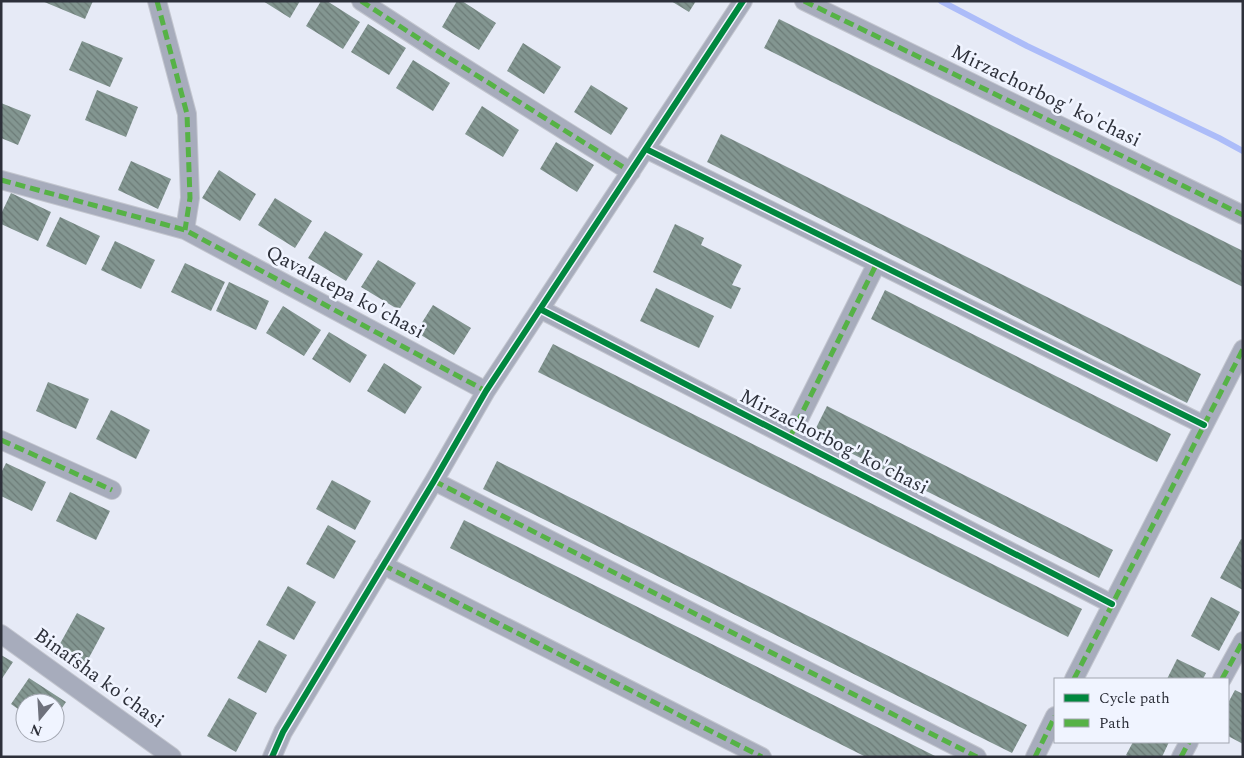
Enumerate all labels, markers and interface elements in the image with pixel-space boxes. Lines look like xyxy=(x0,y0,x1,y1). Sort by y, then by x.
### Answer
street label: Mirzachorbog' ko'chasi xyxy=(946,37,1146,155)
street label: Qavalatepa ko'chasi xyxy=(260,237,430,347)
street label: Mirzachorbog' ko'chasi xyxy=(734,381,934,503)
street label: Binafsha ko'chasi xyxy=(28,620,170,736)
legend xyxy=(1054,678,1229,743)
text: Cycle path xyxy=(1099,687,1170,710)
north arrow xyxy=(15,693,65,743)
text: Path xyxy=(1099,712,1130,735)
text: N xyxy=(27,718,45,742)

